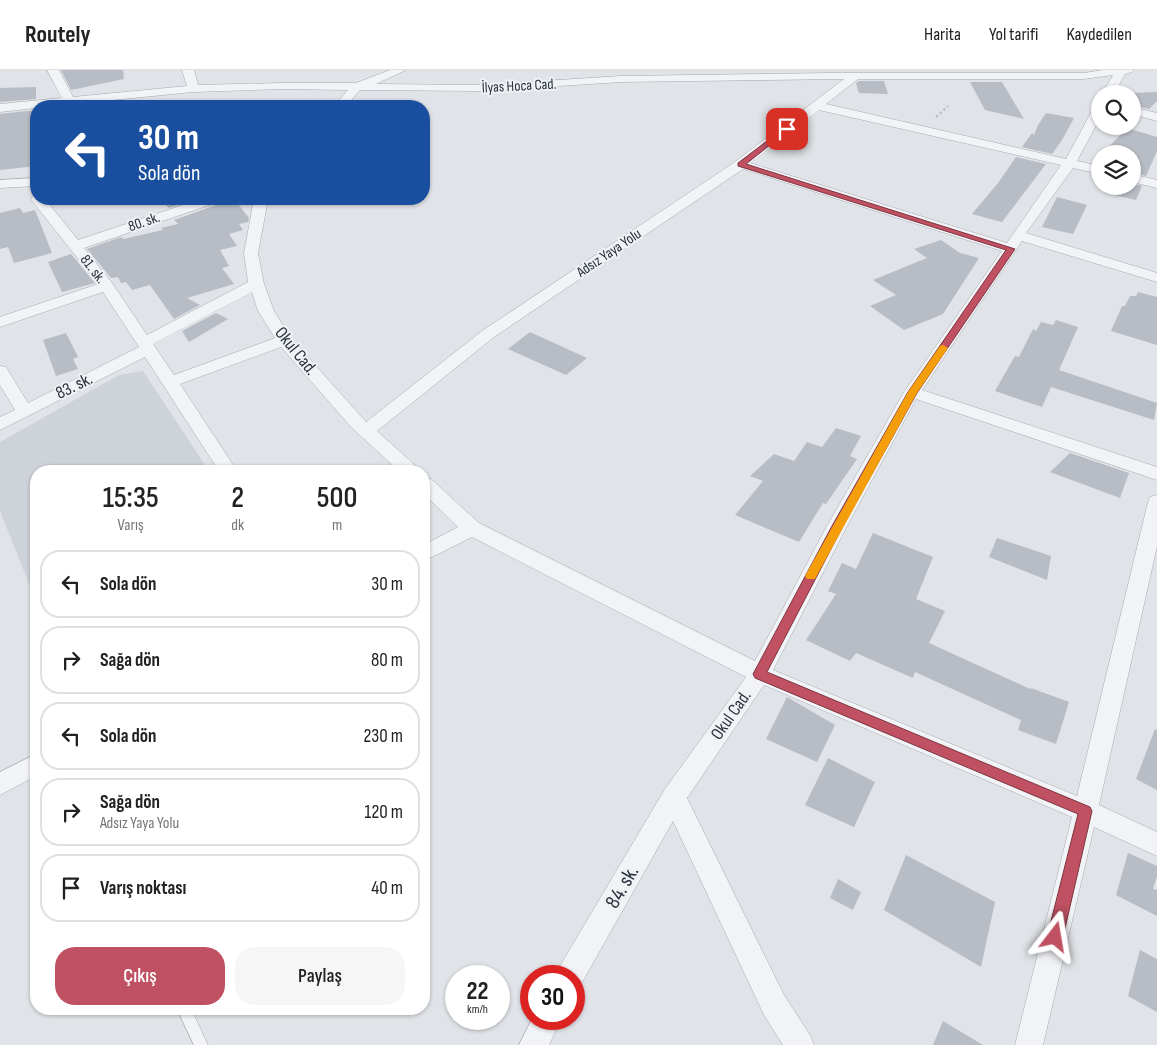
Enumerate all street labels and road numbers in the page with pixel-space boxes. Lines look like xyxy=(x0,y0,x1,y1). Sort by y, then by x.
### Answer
street label: İlyas Hoca Cad. xyxy=(481,75,557,97)
street label: 80. sk. xyxy=(126,208,162,236)
street label: Adsız Yaya Yolu xyxy=(572,224,645,282)
street label: 81. sk. xyxy=(76,251,110,287)
street label: Okul Cad. xyxy=(270,323,322,379)
street label: 83. sk. xyxy=(52,368,96,404)
street label: Okul Cad. xyxy=(706,686,756,744)
street label: 84. sk. xyxy=(600,861,644,913)

